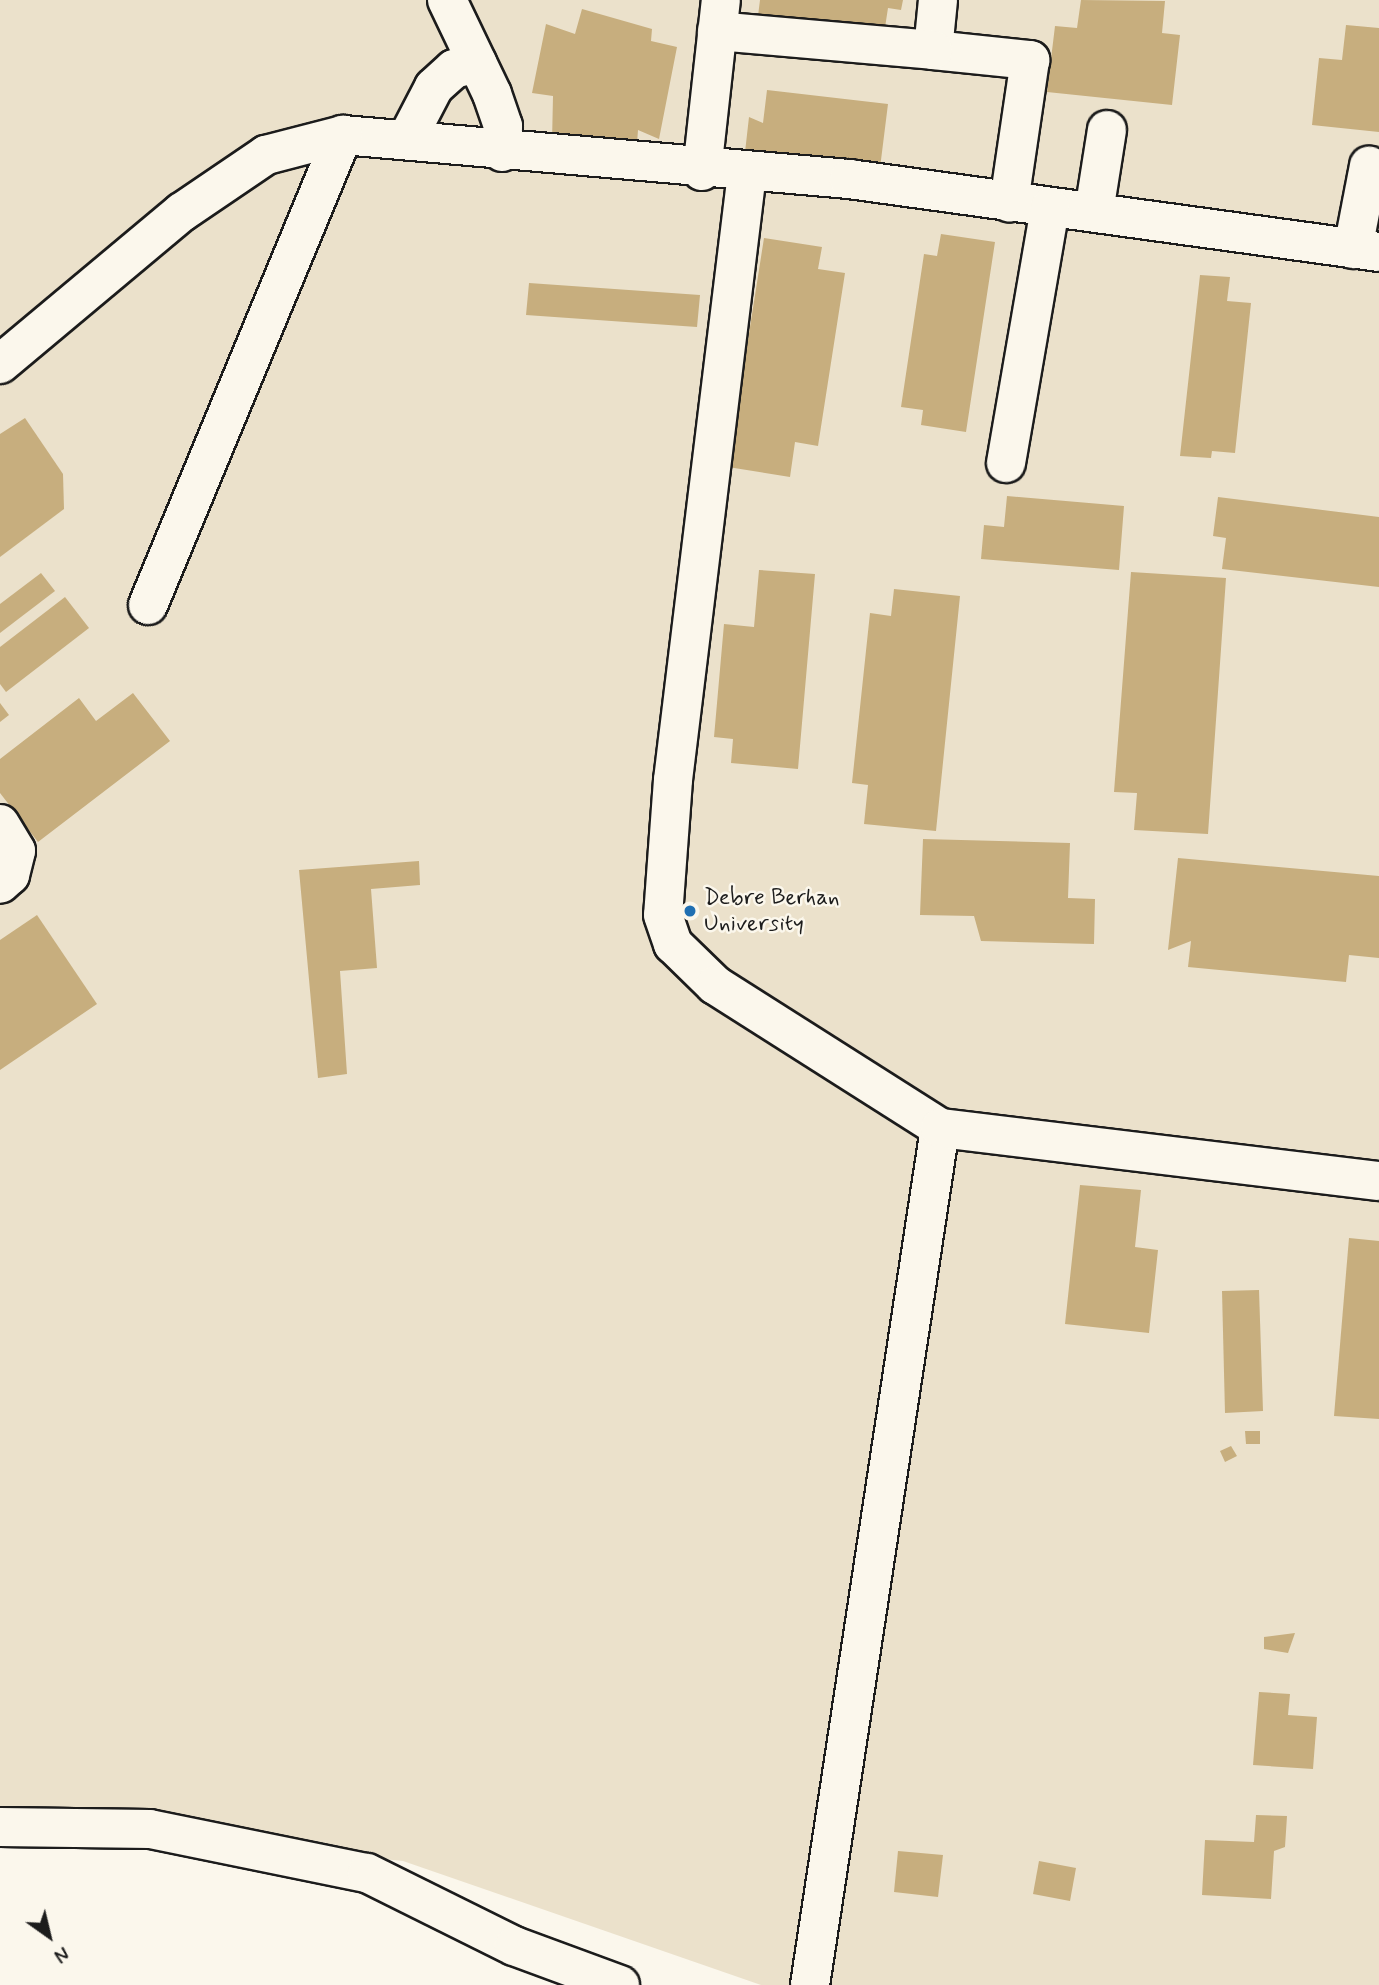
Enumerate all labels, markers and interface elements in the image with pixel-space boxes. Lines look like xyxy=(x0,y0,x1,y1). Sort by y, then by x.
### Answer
place label: Debre Berhan University xyxy=(704,884,839,938)
marker: Debre Berhan University xyxy=(682,903,698,919)
north arrow xyxy=(14,1901,84,1971)
text: N xyxy=(49,1940,73,1968)

